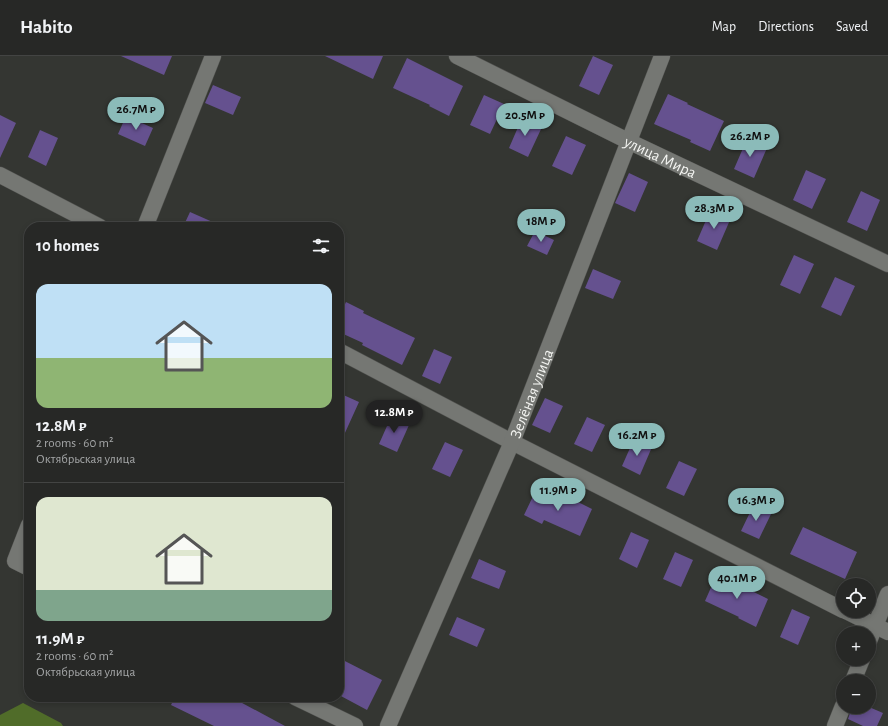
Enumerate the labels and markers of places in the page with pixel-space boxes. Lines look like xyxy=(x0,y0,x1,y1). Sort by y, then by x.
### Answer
pin: 26.7M ₽ xyxy=(99,97,173,131)
pin: 20.5M ₽ xyxy=(488,103,562,137)
pin: 26.2M ₽ xyxy=(713,124,787,158)
pin: 28.3M ₽ xyxy=(677,196,751,230)
pin: 18M ₽ xyxy=(513,209,569,243)
pin: 12.8M ₽ xyxy=(357,400,431,434)
pin: 16.2M ₽ xyxy=(600,423,674,457)
pin: 11.9M ₽ xyxy=(521,478,595,512)
pin: 16.3M ₽ xyxy=(719,488,793,522)
pin: 40.1M ₽ xyxy=(700,566,774,600)

